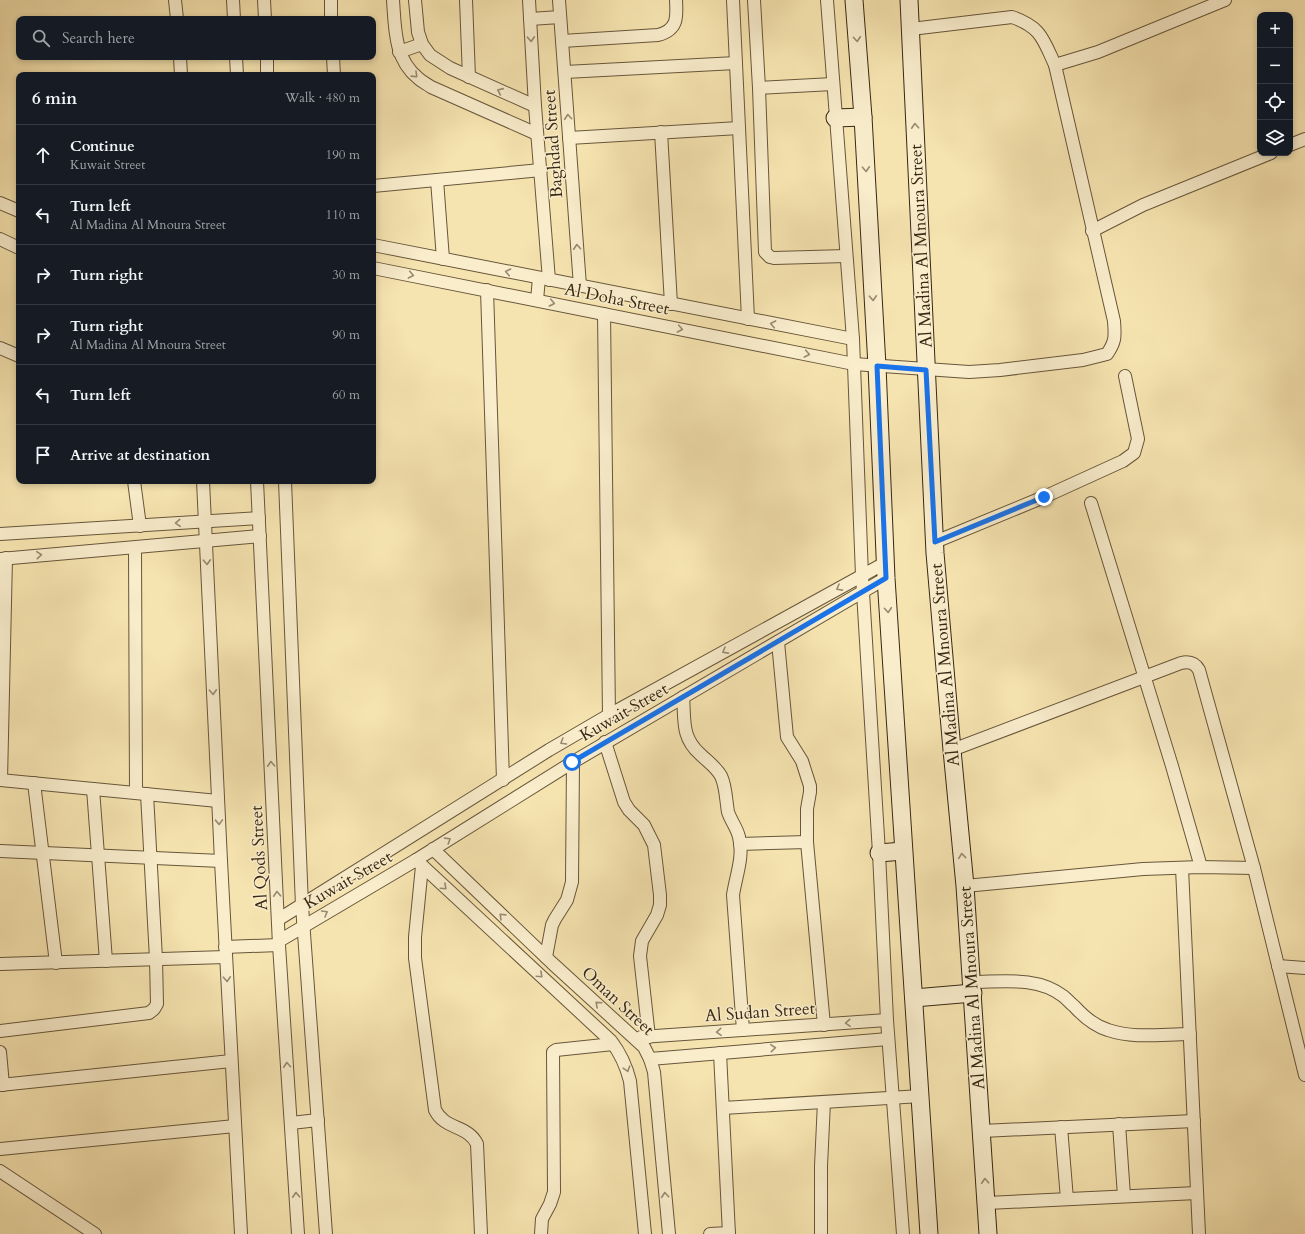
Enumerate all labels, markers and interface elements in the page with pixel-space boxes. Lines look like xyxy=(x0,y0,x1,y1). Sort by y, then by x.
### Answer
map controls xyxy=(1257,12,1293,156)
button: + xyxy=(1257,12,1293,48)
search box xyxy=(16,16,376,60)
icon: search xyxy=(30,27,52,49)
text: Search here xyxy=(62,28,135,48)
one-way arrow xyxy=(527,36,536,42)
one-way arrow xyxy=(853,36,862,42)
button: − xyxy=(1257,48,1293,84)
one-way arrow xyxy=(410,70,418,78)
button: locate xyxy=(1257,84,1293,120)
text: 6 min xyxy=(32,87,77,110)
one-way arrow xyxy=(496,87,503,95)
street label: Baghdad Street xyxy=(538,88,568,199)
text: Walk · 480 m xyxy=(285,89,360,107)
one-way arrow xyxy=(563,114,572,120)
button: layers xyxy=(1257,120,1293,156)
one-way arrow xyxy=(911,123,920,129)
text: Continue xyxy=(70,136,135,156)
street label: Al Madina Al Mnoura Street xyxy=(904,143,938,348)
icon: ahead xyxy=(32,144,54,166)
text: 190 m xyxy=(326,146,360,164)
text: Kuwait Street xyxy=(70,156,145,174)
one-way arrow xyxy=(862,166,870,172)
text: Turn left xyxy=(70,196,131,216)
icon: left xyxy=(32,204,54,226)
text: 110 m xyxy=(326,206,360,224)
text: Al Madina Al Mnoura Street xyxy=(70,216,226,234)
one-way arrow xyxy=(573,244,582,250)
icon: right xyxy=(32,264,54,286)
text: Turn right xyxy=(70,265,143,285)
text: 30 m xyxy=(332,266,360,284)
one-way arrow xyxy=(505,268,511,276)
one-way arrow xyxy=(408,271,414,279)
street label: Al Doha Street xyxy=(563,278,672,321)
one-way arrow xyxy=(869,295,877,301)
one-way arrow xyxy=(549,299,556,307)
text: Turn right xyxy=(70,316,143,336)
one-way arrow xyxy=(770,320,776,328)
icon: right xyxy=(32,324,54,346)
one-way arrow xyxy=(677,324,683,333)
text: 90 m xyxy=(332,326,360,344)
text: Al Madina Al Mnoura Street xyxy=(70,336,226,354)
one-way arrow xyxy=(804,350,811,358)
icon: left xyxy=(32,384,54,406)
text: Turn left xyxy=(70,385,131,405)
text: 60 m xyxy=(332,386,360,404)
icon: arrive xyxy=(32,444,54,466)
text: Arrive at destination xyxy=(70,445,210,465)
route end xyxy=(1035,488,1053,506)
one-way arrow xyxy=(175,519,181,528)
one-way arrow xyxy=(36,551,42,560)
one-way arrow xyxy=(203,559,212,565)
street label: Al Madina Al Mnoura Street xyxy=(925,562,965,768)
one-way arrow xyxy=(836,584,843,591)
one-way arrow xyxy=(884,607,893,613)
one-way arrow xyxy=(722,646,729,654)
street label: Kuwait Street xyxy=(576,677,673,747)
one-way arrow xyxy=(209,689,217,695)
one-way arrow xyxy=(560,738,567,745)
route start xyxy=(563,753,581,771)
one-way arrow xyxy=(267,761,275,767)
street label: Al Qods Street xyxy=(245,804,273,911)
one-way arrow xyxy=(215,819,223,825)
one-way arrow xyxy=(444,837,451,844)
street label: Kuwait Street xyxy=(300,845,397,915)
one-way arrow xyxy=(958,853,967,859)
one-way arrow xyxy=(440,882,447,889)
street label: Al Madina Al Mnoura Street xyxy=(953,885,991,1091)
one-way arrow xyxy=(273,891,282,897)
one-way arrow xyxy=(321,911,328,918)
one-way arrow xyxy=(499,913,507,921)
street label: Oman Street xyxy=(577,961,660,1041)
one-way arrow xyxy=(535,970,542,977)
one-way arrow xyxy=(222,976,231,982)
street label: Al Sudan Street xyxy=(704,997,816,1027)
one-way arrow xyxy=(595,1002,602,1009)
one-way arrow xyxy=(845,1018,851,1027)
one-way arrow xyxy=(716,1027,722,1036)
one-way arrow xyxy=(770,1044,776,1053)
one-way arrow xyxy=(283,1062,292,1068)
one-way arrow xyxy=(622,1066,631,1073)
one-way arrow xyxy=(981,1178,990,1184)
one-way arrow xyxy=(291,1192,300,1198)
one-way arrow xyxy=(661,1192,670,1198)

